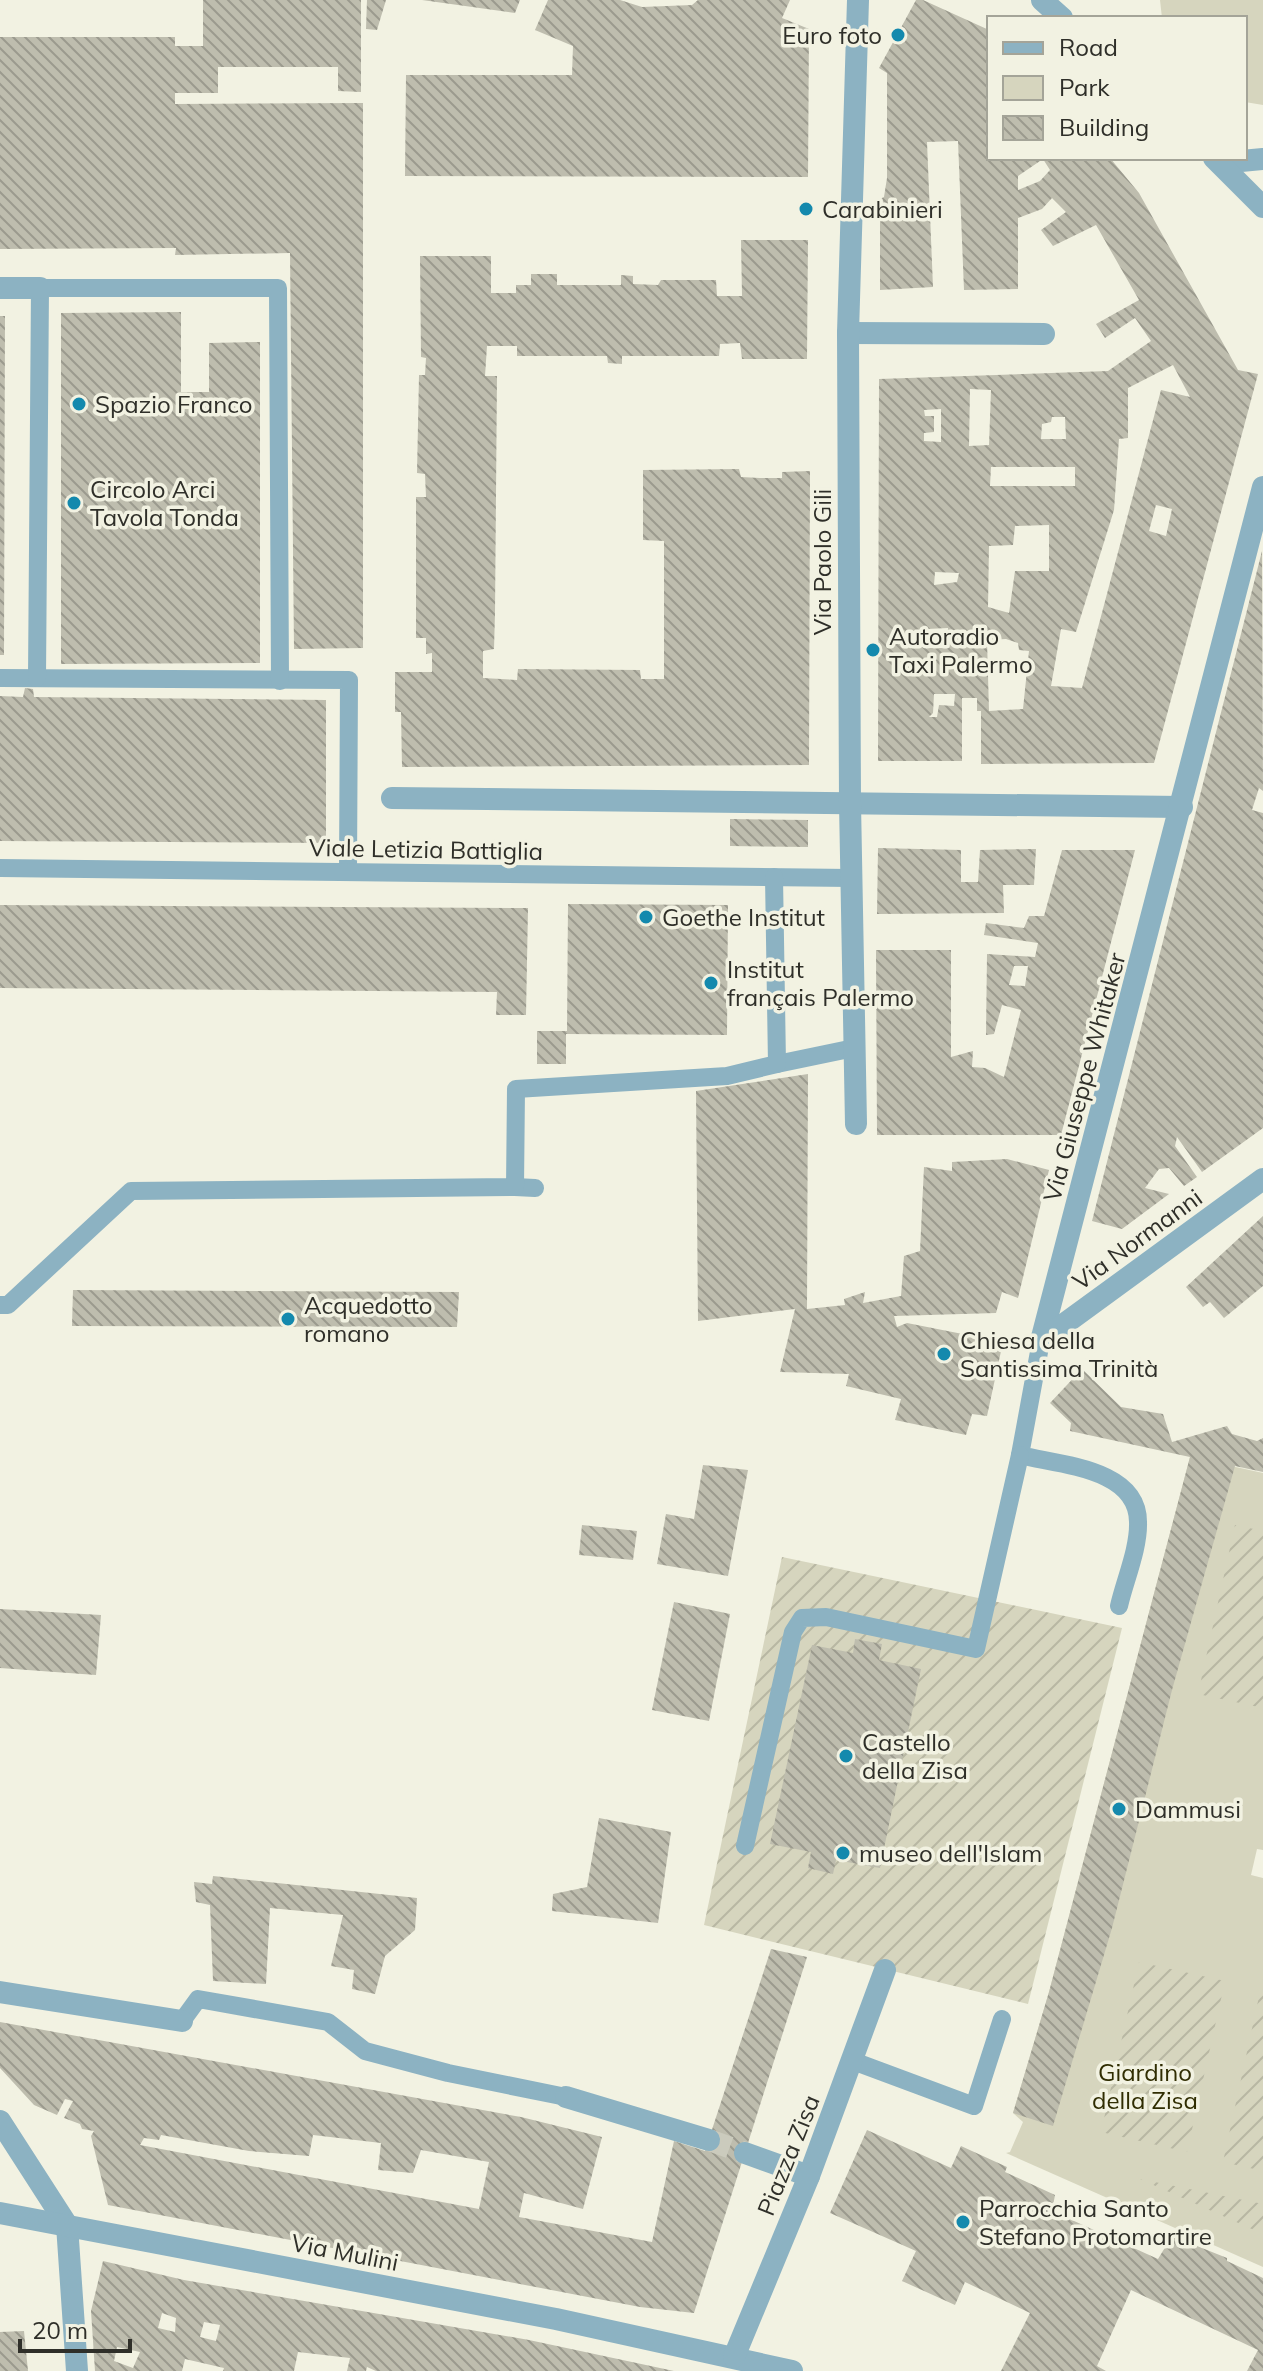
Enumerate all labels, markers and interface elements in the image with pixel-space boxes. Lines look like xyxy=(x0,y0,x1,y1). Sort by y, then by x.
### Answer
legend xyxy=(987,16,1247,160)
place label: Euro foto xyxy=(782,20,882,50)
marker: Euro foto xyxy=(889,26,907,44)
text: Road xyxy=(1059,32,1118,62)
text: Park xyxy=(1059,72,1110,102)
text: Building xyxy=(1059,112,1149,142)
place label: Carabinieri xyxy=(822,194,943,224)
marker: Carabinieri xyxy=(797,200,815,218)
place label: Spazio Franco xyxy=(95,389,253,419)
marker: Spazio Franco xyxy=(70,395,88,413)
place label: Circolo Arci Tavola Tonda xyxy=(90,474,239,532)
street label: Via Paolo Gili xyxy=(807,489,837,635)
marker: Circolo Arci Tavola Tonda xyxy=(65,494,83,512)
place label: Autoradio Taxi Palermo xyxy=(889,621,1033,679)
marker: Autoradio Taxi Palermo xyxy=(864,641,882,659)
street label: Viale Letizia Battiglia xyxy=(309,832,543,866)
place label: Goethe Institut xyxy=(662,902,825,932)
marker: Goethe Institut xyxy=(637,908,655,926)
street label: Via Giuseppe Whitaker xyxy=(1036,949,1132,1205)
place label: Institut français Palermo xyxy=(727,954,914,1012)
marker: Institut français Palermo xyxy=(702,974,720,992)
street label: Via Normanni xyxy=(1066,1182,1208,1296)
place label: Acquedotto romano xyxy=(304,1290,433,1348)
marker: Acquedotto romano xyxy=(279,1310,297,1328)
place label: Chiesa della Santissima Trinità xyxy=(960,1325,1158,1383)
marker: Chiesa della Santissima Trinità xyxy=(935,1345,953,1363)
place label: Castello della Zisa xyxy=(862,1727,968,1785)
marker: Castello della Zisa xyxy=(837,1747,855,1765)
place label: Dammusi xyxy=(1135,1794,1241,1824)
marker: Dammusi xyxy=(1110,1800,1128,1818)
place label: museo dell'Islam xyxy=(859,1838,1042,1868)
marker: museo dell'Islam xyxy=(834,1844,852,1862)
park label: Giardino della Zisa xyxy=(1092,2057,1198,2115)
street label: Piazza Zisa xyxy=(750,2090,826,2220)
place label: Parrocchia Santo Stefano Protomartire xyxy=(979,2193,1212,2251)
marker: Parrocchia Santo Stefano Protomartire xyxy=(954,2213,972,2231)
street label: Via Mulini xyxy=(289,2227,401,2277)
scale bar xyxy=(20,2303,130,2353)
text: 20 m xyxy=(32,2315,88,2345)

